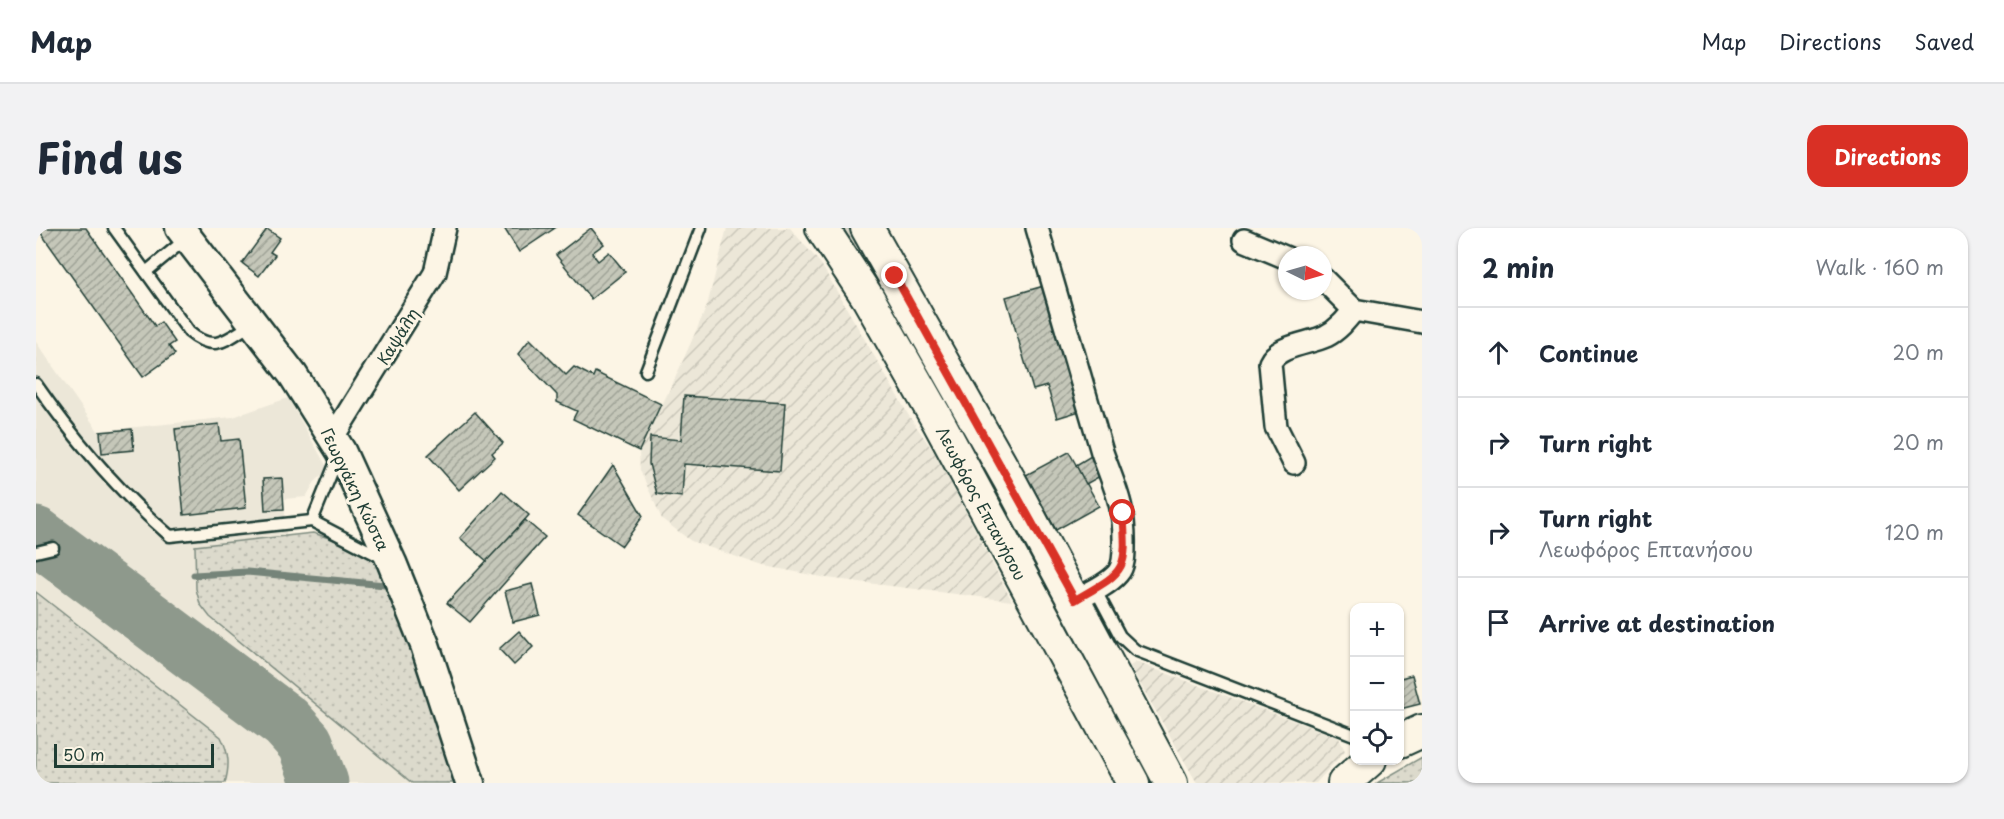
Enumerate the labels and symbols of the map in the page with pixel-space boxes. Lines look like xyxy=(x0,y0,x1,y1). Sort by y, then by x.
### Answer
north arrow xyxy=(1278,246,1332,300)
route end xyxy=(881,262,907,288)
street label: Καψάλη xyxy=(370,303,424,369)
street label: Λεωφόρος Επτανήσου xyxy=(931,422,1033,584)
street label: Γεωργάκη Κώστα xyxy=(316,423,396,555)
route start xyxy=(1109,499,1135,525)
scale bar xyxy=(54,741,214,768)

